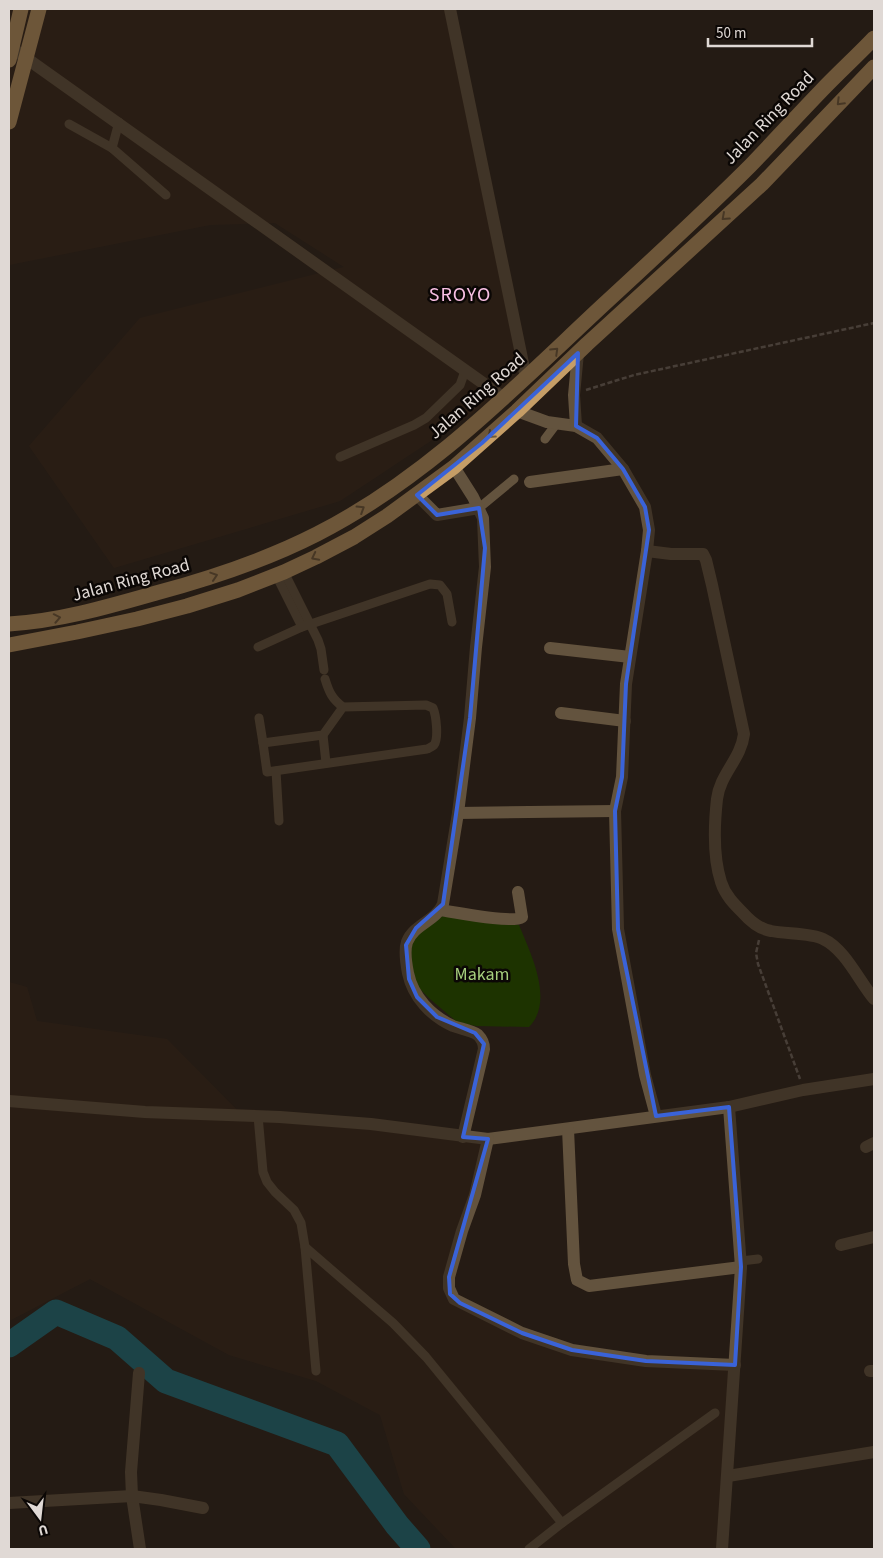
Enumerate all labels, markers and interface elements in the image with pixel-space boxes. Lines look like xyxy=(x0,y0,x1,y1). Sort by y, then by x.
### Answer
scale bar xyxy=(708,15,812,47)
text: 50 m xyxy=(716,23,746,44)
street label: Jalan Ring Road xyxy=(718,66,820,170)
one-way arrow xyxy=(837,96,846,105)
one-way arrow xyxy=(722,211,731,220)
district label: SROYO xyxy=(429,281,491,309)
street label: Jalan Ring Road xyxy=(423,347,531,445)
one-way arrow xyxy=(549,348,558,357)
one-way arrow xyxy=(488,429,497,438)
one-way arrow xyxy=(356,505,365,515)
one-way arrow xyxy=(311,551,320,561)
street label: Jalan Ring Road xyxy=(70,552,192,608)
one-way arrow xyxy=(209,572,218,582)
one-way arrow xyxy=(53,614,62,624)
park label: Makam xyxy=(455,962,509,987)
north arrow xyxy=(15,1493,65,1543)
text: U xyxy=(36,1519,50,1540)

